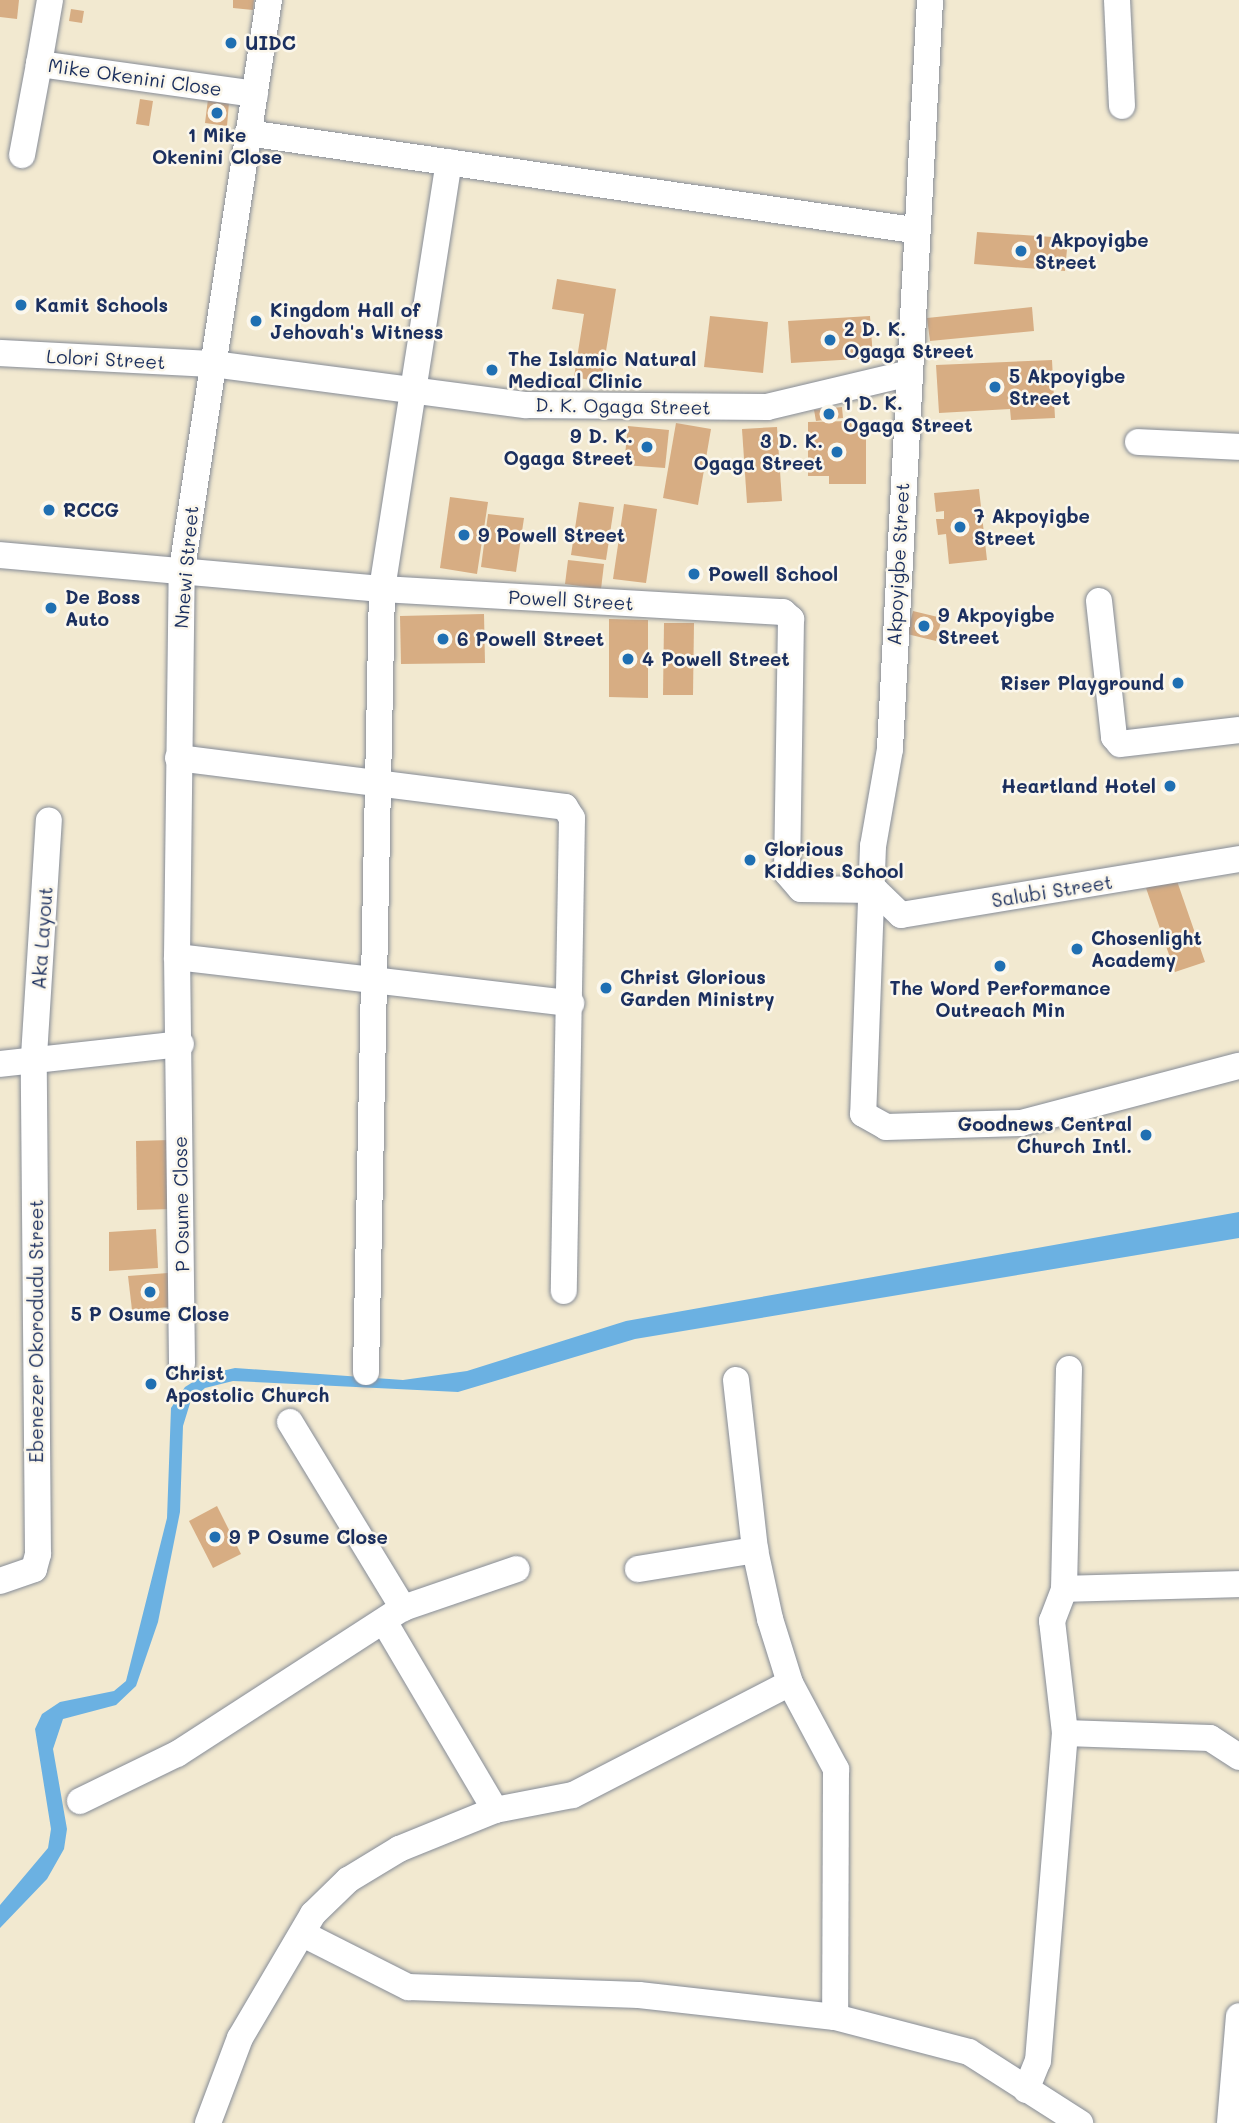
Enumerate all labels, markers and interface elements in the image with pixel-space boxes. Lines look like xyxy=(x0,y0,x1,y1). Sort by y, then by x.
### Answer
place label: UIDC xyxy=(245,32,296,54)
marker: UIDC xyxy=(223,35,239,51)
street label: Mike Okenini Close xyxy=(47,54,223,100)
marker: 1 Mike Okenini Close xyxy=(209,105,225,121)
place label: 1 Mike Okenini Close xyxy=(152,124,282,168)
place label: 1 Akpoyigbe Street xyxy=(1035,229,1149,273)
marker: 1 Akpoyigbe Street xyxy=(1013,243,1029,259)
place label: Kamit Schools xyxy=(35,294,168,316)
marker: Kamit Schools xyxy=(13,297,29,313)
place label: Kingdom Hall of Jehovah's Witness xyxy=(270,299,443,343)
marker: Kingdom Hall of Jehovah's Witness xyxy=(248,313,264,329)
place label: 2 D. K. Ogaga Street xyxy=(844,318,974,362)
marker: 2 D. K. Ogaga Street xyxy=(822,332,838,348)
street label: Lolori Street xyxy=(46,344,166,374)
place label: The Islamic Natural Medical Clinic xyxy=(508,348,696,392)
marker: The Islamic Natural Medical Clinic xyxy=(482,360,502,380)
place label: 5 Akpoyigbe Street xyxy=(1009,365,1125,409)
marker: 5 Akpoyigbe Street xyxy=(987,379,1003,395)
place label: 1 D. K. Ogaga Street xyxy=(843,392,973,436)
street label: D. K. Ogaga Street xyxy=(535,393,711,419)
marker: 1 D. K. Ogaga Street xyxy=(821,406,837,422)
place label: 9 D. K. Ogaga Street xyxy=(503,425,633,469)
place label: 3 D. K. Ogaga Street xyxy=(693,430,823,474)
marker: 9 D. K. Ogaga Street xyxy=(639,439,655,455)
marker: 3 D. K. Ogaga Street xyxy=(829,444,845,460)
street label: Akpoyigbe Street xyxy=(882,482,914,646)
place label: RCCG xyxy=(63,499,119,521)
marker: RCCG xyxy=(41,502,57,518)
street label: Nnewi Street xyxy=(169,505,203,629)
place label: 7 Akpoyigbe Street xyxy=(974,505,1090,549)
marker: 7 Akpoyigbe Street xyxy=(952,519,968,535)
place label: 9 Powell Street xyxy=(478,524,625,546)
marker: 9 Powell Street xyxy=(456,527,472,543)
place label: Powell School xyxy=(708,563,838,585)
marker: Powell School xyxy=(686,566,702,582)
street label: Powell Street xyxy=(508,585,634,615)
place label: De Boss Auto xyxy=(65,586,140,630)
marker: De Boss Auto xyxy=(43,600,59,616)
place label: 9 Akpoyigbe Street xyxy=(938,604,1055,648)
marker: 9 Akpoyigbe Street xyxy=(916,618,932,634)
place label: 6 Powell Street xyxy=(457,628,604,650)
marker: 6 Powell Street xyxy=(435,631,451,647)
place label: 4 Powell Street xyxy=(642,648,790,670)
marker: 4 Powell Street xyxy=(620,651,636,667)
place label: Riser Playground xyxy=(1000,672,1164,694)
marker: Riser Playground xyxy=(1170,675,1186,691)
place label: Heartland Hotel xyxy=(1001,775,1156,797)
marker: Heartland Hotel xyxy=(1162,778,1178,794)
place label: Glorious Kiddies School xyxy=(764,838,904,882)
marker: Glorious Kiddies School xyxy=(742,852,758,868)
street label: Salubi Street xyxy=(990,870,1114,912)
street label: Aka Layout xyxy=(27,886,57,990)
place label: Chosenlight Academy xyxy=(1091,927,1202,971)
marker: Chosenlight Academy xyxy=(1069,941,1085,957)
marker: The Word Performance Outreach Min xyxy=(992,958,1008,974)
place label: Christ Glorious Garden Ministry xyxy=(620,966,775,1010)
place label: The Word Performance Outreach Min xyxy=(889,977,1111,1021)
marker: Christ Glorious Garden Ministry xyxy=(598,980,614,996)
place label: Goodnews Central Church Intl. xyxy=(958,1113,1132,1157)
marker: Goodnews Central Church Intl. xyxy=(1138,1127,1154,1143)
street label: P Osume Close xyxy=(168,1136,194,1272)
street label: Ebenezer Okorodudu Street xyxy=(25,1199,47,1463)
marker: 5 P Osume Close xyxy=(142,1284,158,1300)
place label: 5 P Osume Close xyxy=(71,1303,229,1325)
place label: Christ Apostolic Church xyxy=(165,1362,329,1406)
marker: Christ Apostolic Church xyxy=(143,1376,159,1392)
place label: 9 P Osume Close xyxy=(229,1526,388,1548)
marker: 9 P Osume Close xyxy=(207,1529,223,1545)

